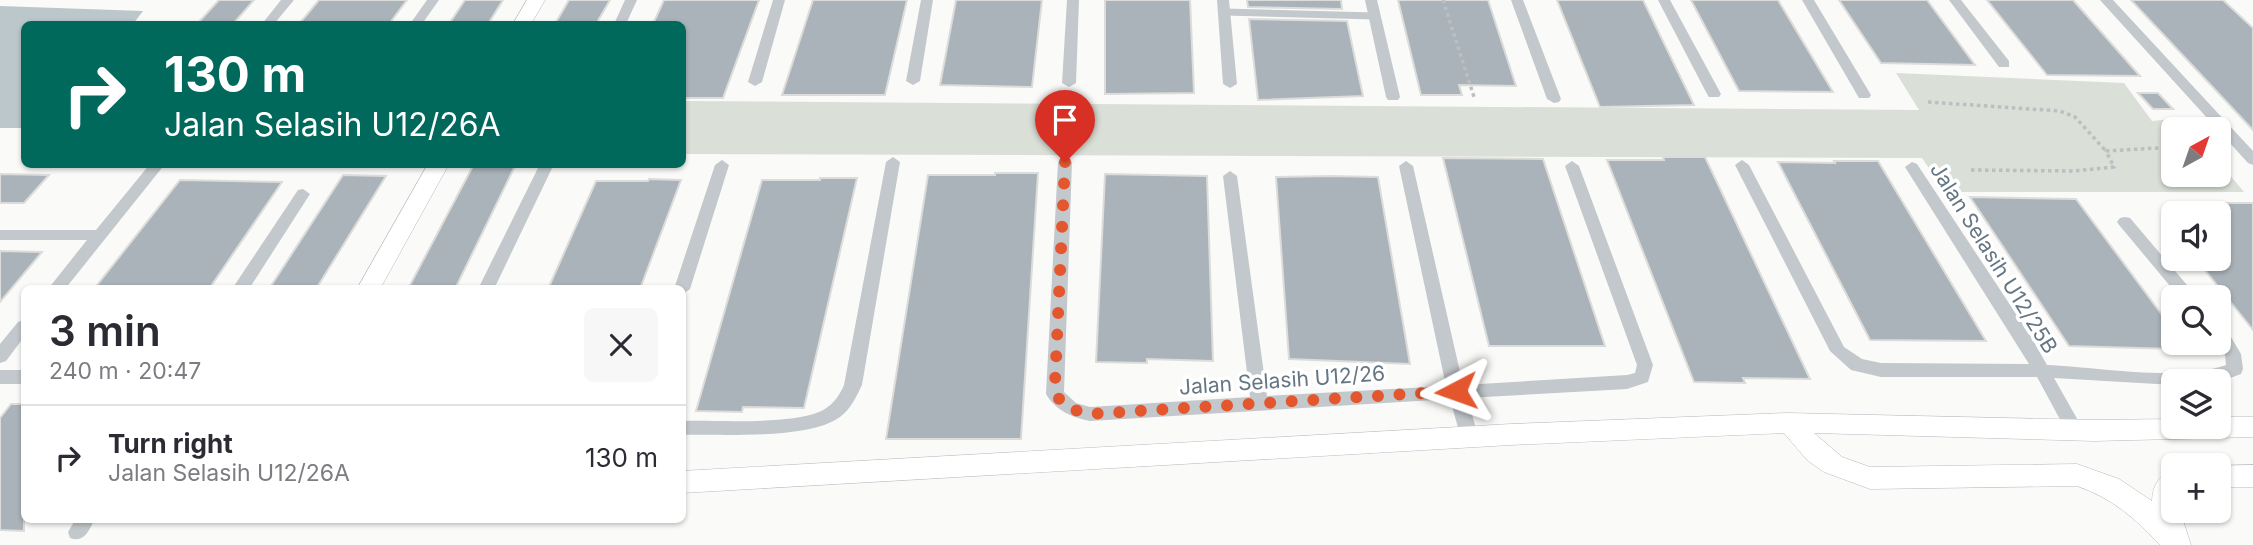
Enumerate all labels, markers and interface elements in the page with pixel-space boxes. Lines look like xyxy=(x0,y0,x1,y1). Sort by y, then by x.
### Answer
text: 130 m xyxy=(164,45,306,104)
icon: right xyxy=(49,49,140,140)
pin xyxy=(1035,90,1095,162)
icon: arrive xyxy=(1046,101,1084,139)
text: Jalan Selasih U12/26A xyxy=(164,105,501,144)
north arrow xyxy=(2161,117,2231,187)
map controls xyxy=(2161,117,2231,523)
street label: Jalan Selasih U12/25B xyxy=(1925,158,2063,358)
button: sound xyxy=(2161,201,2231,271)
button: search xyxy=(2161,285,2231,355)
text: 3 min xyxy=(49,305,161,356)
button: close xyxy=(584,308,658,382)
position arrow xyxy=(1419,354,1493,428)
text: 240 m · 20:47 xyxy=(49,357,201,385)
street label: Jalan Selasih U12/26 xyxy=(1178,360,1386,400)
button: layers xyxy=(2161,369,2231,439)
text: Turn right xyxy=(108,428,233,459)
icon: right xyxy=(49,439,87,477)
text: 130 m xyxy=(585,442,658,473)
button: + xyxy=(2161,453,2231,523)
text: Jalan Selasih U12/26A xyxy=(108,459,350,487)

